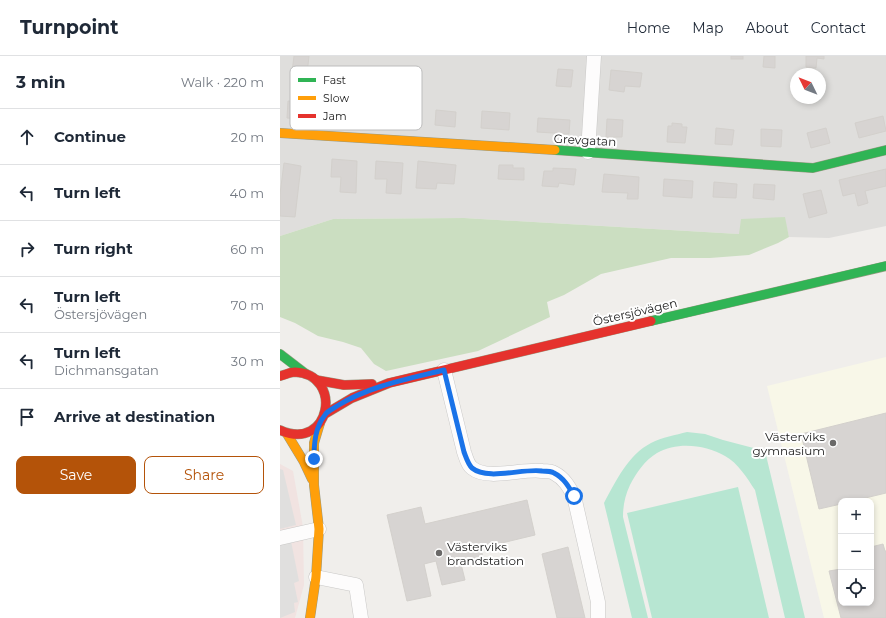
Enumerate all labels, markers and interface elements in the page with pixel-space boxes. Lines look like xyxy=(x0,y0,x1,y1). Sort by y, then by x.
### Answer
text: Turnpoint xyxy=(20,16,119,39)
text: Home xyxy=(627,19,670,37)
text: Map xyxy=(692,19,723,37)
text: About xyxy=(745,19,789,37)
text: Contact xyxy=(811,19,866,37)
legend xyxy=(290,66,422,130)
north arrow xyxy=(790,68,826,104)
text: 3 min xyxy=(16,72,66,92)
text: Fast xyxy=(323,73,347,87)
text: Walk · 220 m xyxy=(181,74,264,90)
text: Slow xyxy=(323,91,349,105)
text: Jam xyxy=(322,109,347,123)
icon: ahead xyxy=(16,126,38,148)
text: Continue xyxy=(54,127,126,146)
text: 20 m xyxy=(231,129,264,145)
street label: Grevgatan xyxy=(553,131,617,149)
icon: left xyxy=(16,182,38,204)
text: Turn left xyxy=(54,183,121,202)
text: 40 m xyxy=(230,185,264,201)
icon: right xyxy=(16,238,38,260)
text: Turn right xyxy=(54,239,133,258)
text: 60 m xyxy=(230,241,264,257)
text: Turn left xyxy=(54,287,121,306)
icon: left xyxy=(16,294,38,316)
street label: Östersjövägen xyxy=(591,295,679,329)
text: 70 m xyxy=(231,297,264,313)
text: Östersjövägen xyxy=(54,306,147,322)
text: Turn left xyxy=(54,343,121,362)
icon: left xyxy=(16,350,38,372)
text: 30 m xyxy=(231,353,264,369)
text: Dichmansgatan xyxy=(54,362,159,378)
icon: arrive xyxy=(16,406,38,428)
text: Arrive at destination xyxy=(54,407,215,426)
place label: Västerviks gymnasium xyxy=(753,429,825,458)
marker: Västerviks gymnasium xyxy=(828,438,838,448)
route end xyxy=(305,450,323,468)
button: Save xyxy=(16,456,136,494)
button: Share xyxy=(144,456,264,494)
route start xyxy=(565,487,583,505)
map controls xyxy=(838,498,874,606)
button: + xyxy=(838,498,874,534)
button: − xyxy=(838,534,874,570)
place label: Västerviks brandstation xyxy=(447,539,524,568)
marker: Västerviks brandstation xyxy=(434,548,444,558)
button: locate xyxy=(838,570,874,606)

